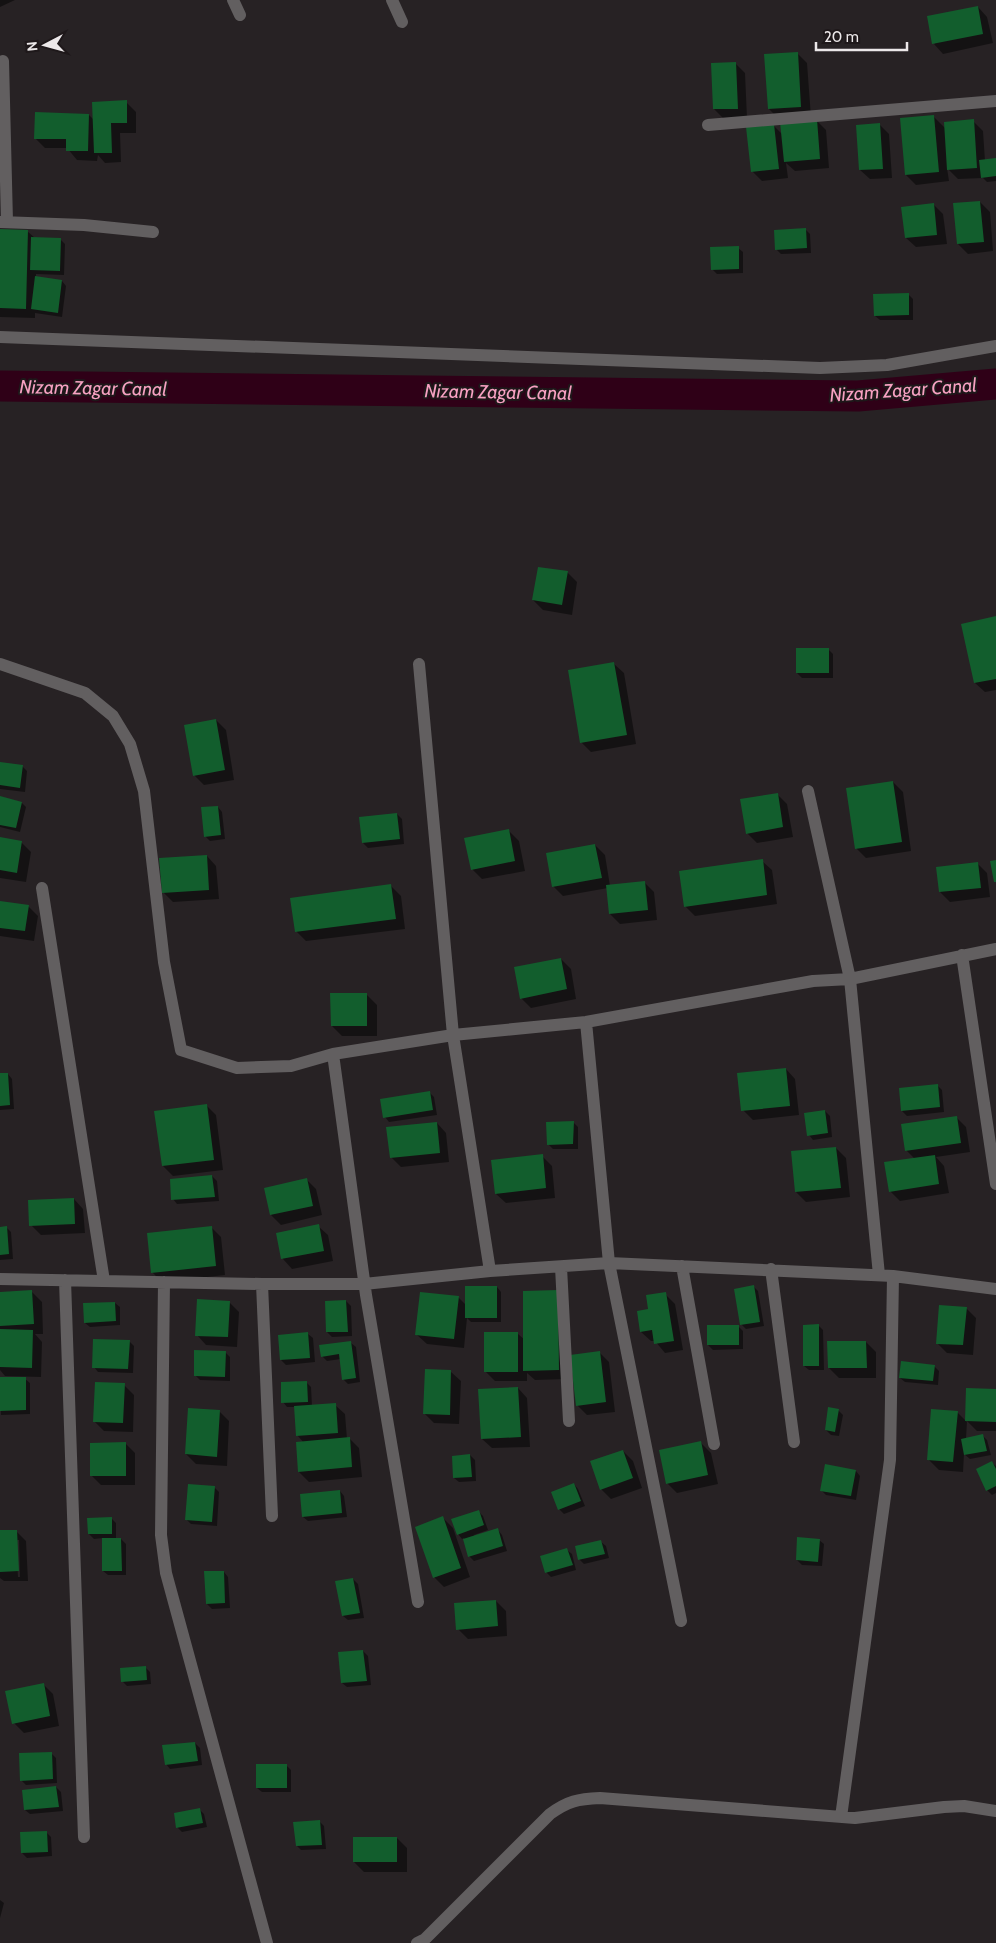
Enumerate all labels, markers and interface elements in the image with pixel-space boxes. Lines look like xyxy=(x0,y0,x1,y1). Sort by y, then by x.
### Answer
north arrow xyxy=(20,20,70,70)
scale bar xyxy=(816,20,907,52)
text: 20 m xyxy=(824,28,859,46)
text: N xyxy=(23,40,42,52)
water label: Nizam Zagar Canal xyxy=(829,373,978,407)
water label: Nizam Zagar Canal xyxy=(19,375,167,401)
water label: Nizam Zagar Canal xyxy=(424,379,572,405)

